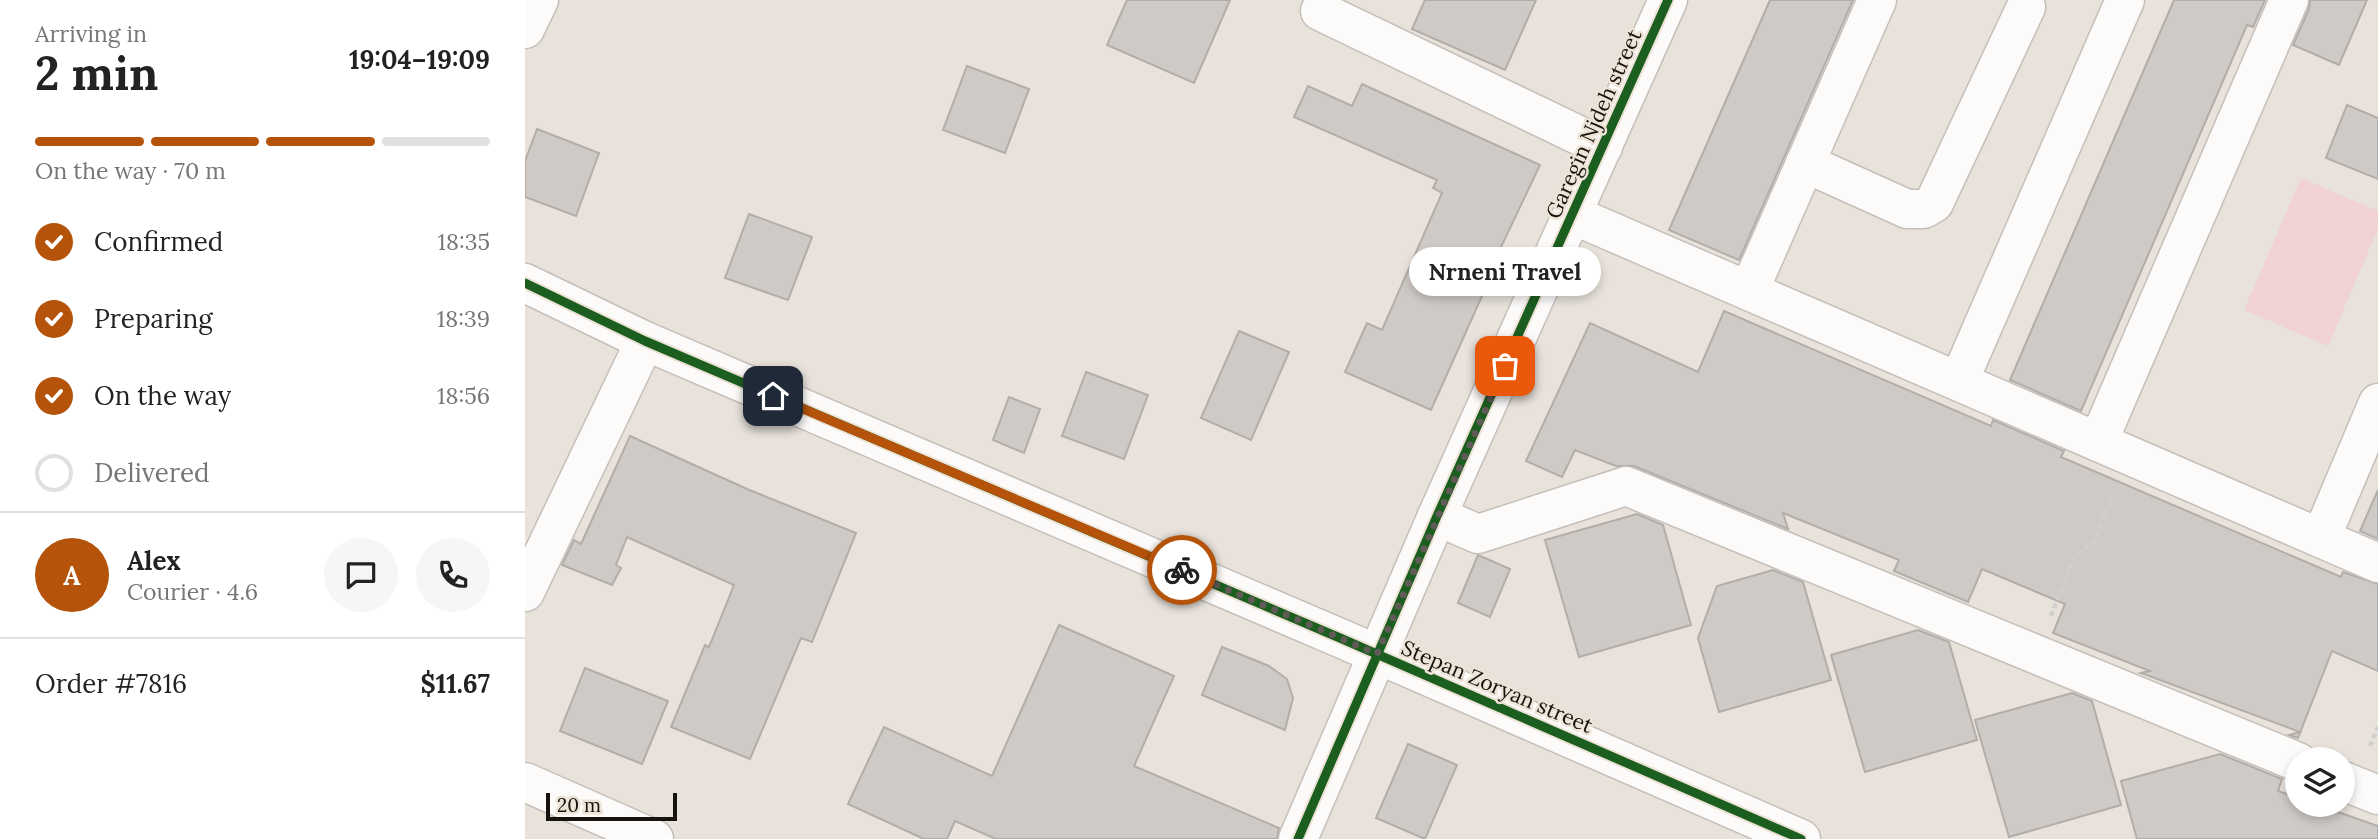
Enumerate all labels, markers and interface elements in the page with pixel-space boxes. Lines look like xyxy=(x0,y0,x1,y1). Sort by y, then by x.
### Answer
text: Arriving in xyxy=(35,19,147,48)
street label: Garegin Njdeh street xyxy=(1540,24,1648,223)
text: 19:04–19:09 xyxy=(349,43,490,76)
text: 2 min xyxy=(35,44,158,103)
text: On the way · 70 m xyxy=(35,156,226,185)
icon: check xyxy=(35,223,73,261)
text: Confirmed xyxy=(94,225,223,258)
text: 18:35 xyxy=(438,227,490,256)
callout: Nrneni Travel xyxy=(1409,247,1601,296)
text: Nrneni Travel xyxy=(1429,257,1581,286)
icon: check xyxy=(35,300,73,338)
text: Preparing xyxy=(94,302,213,335)
text: 18:39 xyxy=(437,304,490,333)
pin xyxy=(1475,336,1535,396)
icon: bag xyxy=(1486,347,1524,385)
pin xyxy=(743,366,803,426)
icon: check xyxy=(35,377,73,415)
icon: home xyxy=(754,377,792,415)
text: On the way xyxy=(94,379,231,412)
text: 18:56 xyxy=(437,381,490,410)
text: Delivered xyxy=(94,456,210,489)
courier xyxy=(1147,535,1217,605)
button: chat xyxy=(324,538,398,612)
button: phone xyxy=(416,538,490,612)
text: Alex xyxy=(127,544,181,577)
icon: bike xyxy=(1163,551,1201,589)
text: A xyxy=(63,559,81,592)
text: Courier · 4.6 xyxy=(127,577,258,606)
street label: Stepan Zoryan street xyxy=(1397,634,1598,739)
text: Order #7816 xyxy=(35,667,187,700)
text: $11.67 xyxy=(420,667,490,700)
map controls xyxy=(2285,747,2355,817)
button: layers xyxy=(2285,747,2355,817)
scale bar xyxy=(546,790,677,822)
text: 20 m xyxy=(557,793,601,817)

